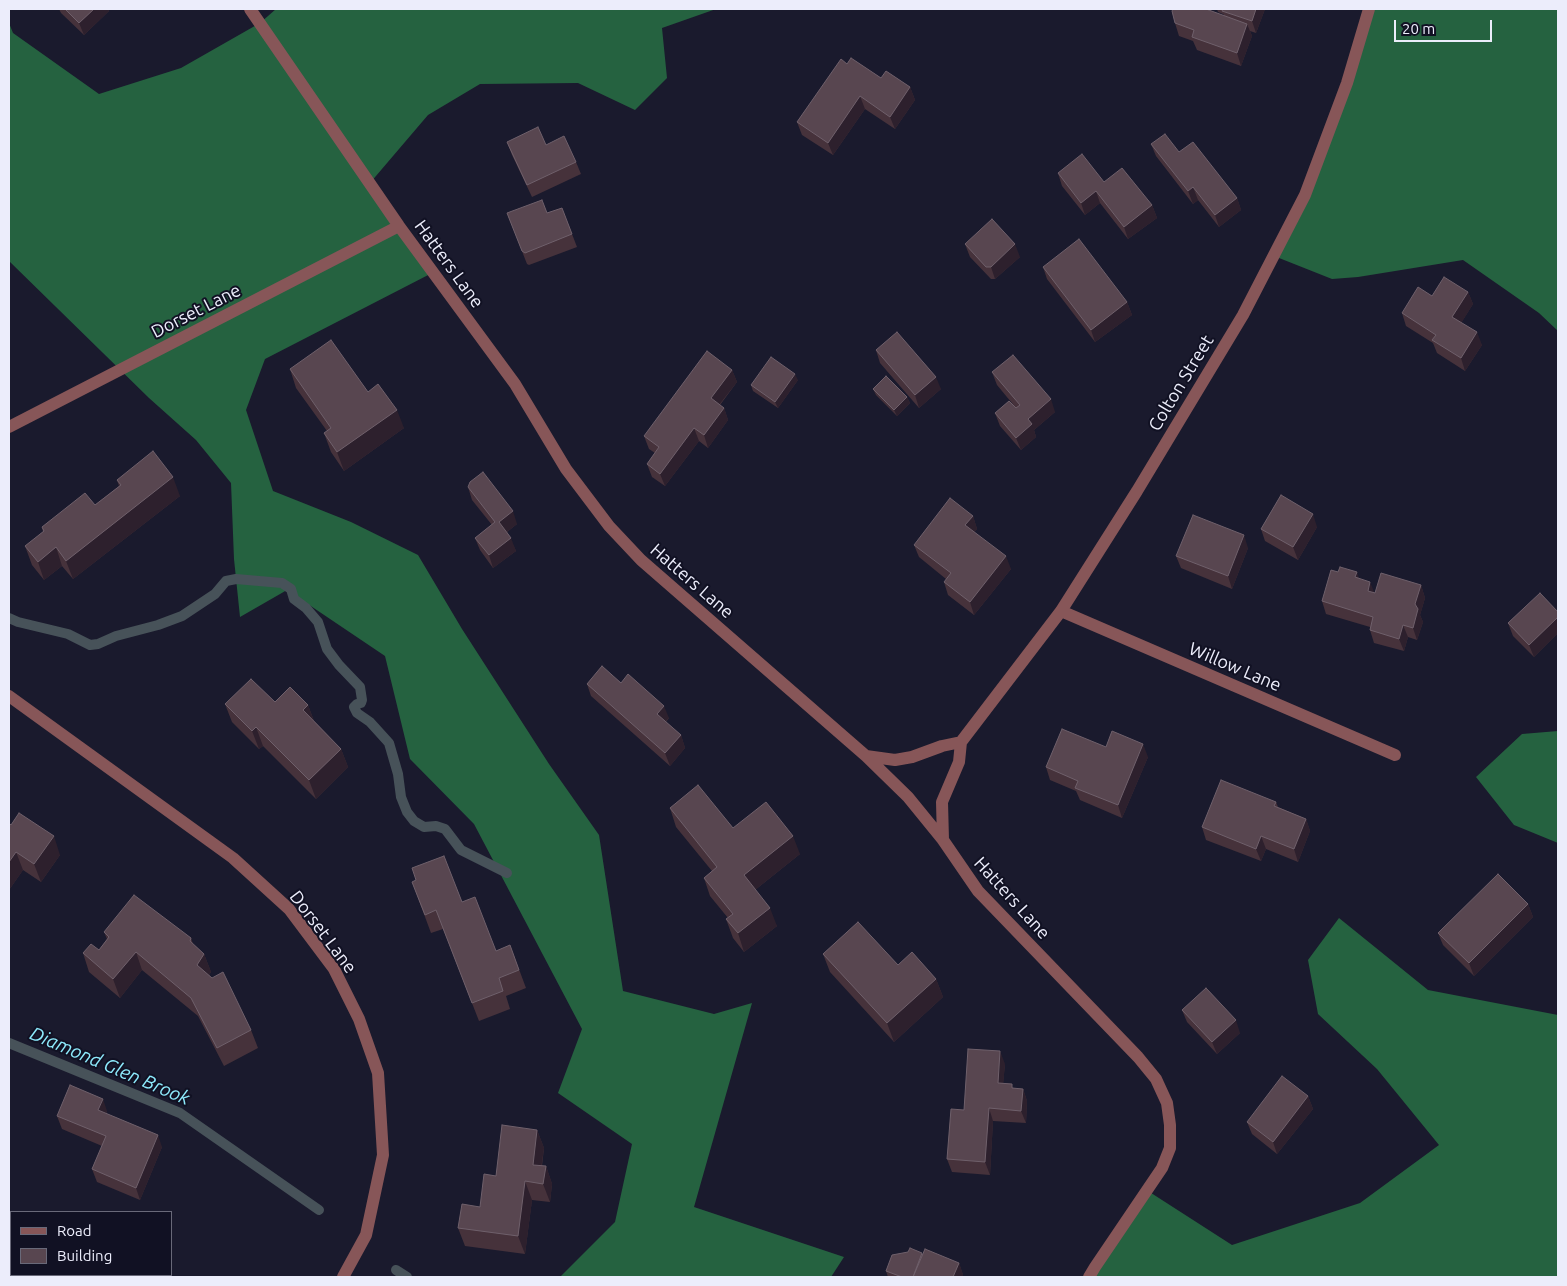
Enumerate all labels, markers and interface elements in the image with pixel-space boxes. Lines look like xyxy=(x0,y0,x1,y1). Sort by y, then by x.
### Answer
scale bar xyxy=(1397,10,1494,42)
text: 20 m xyxy=(1402,20,1435,37)
street label: Hatters Lane xyxy=(410,216,488,312)
street label: Dorset Lane xyxy=(148,279,244,343)
street label: Colton Street xyxy=(1144,331,1218,435)
street label: Hatters Lane xyxy=(646,539,738,623)
street label: Willow Lane xyxy=(1186,638,1284,696)
street label: Hatters Lane xyxy=(969,852,1055,944)
street label: Dorset Lane xyxy=(285,887,361,977)
water label: Diamond Glen Brook xyxy=(27,1022,193,1110)
legend xyxy=(10,1211,172,1276)
text: Road xyxy=(57,1222,92,1239)
text: Building xyxy=(57,1247,112,1264)

